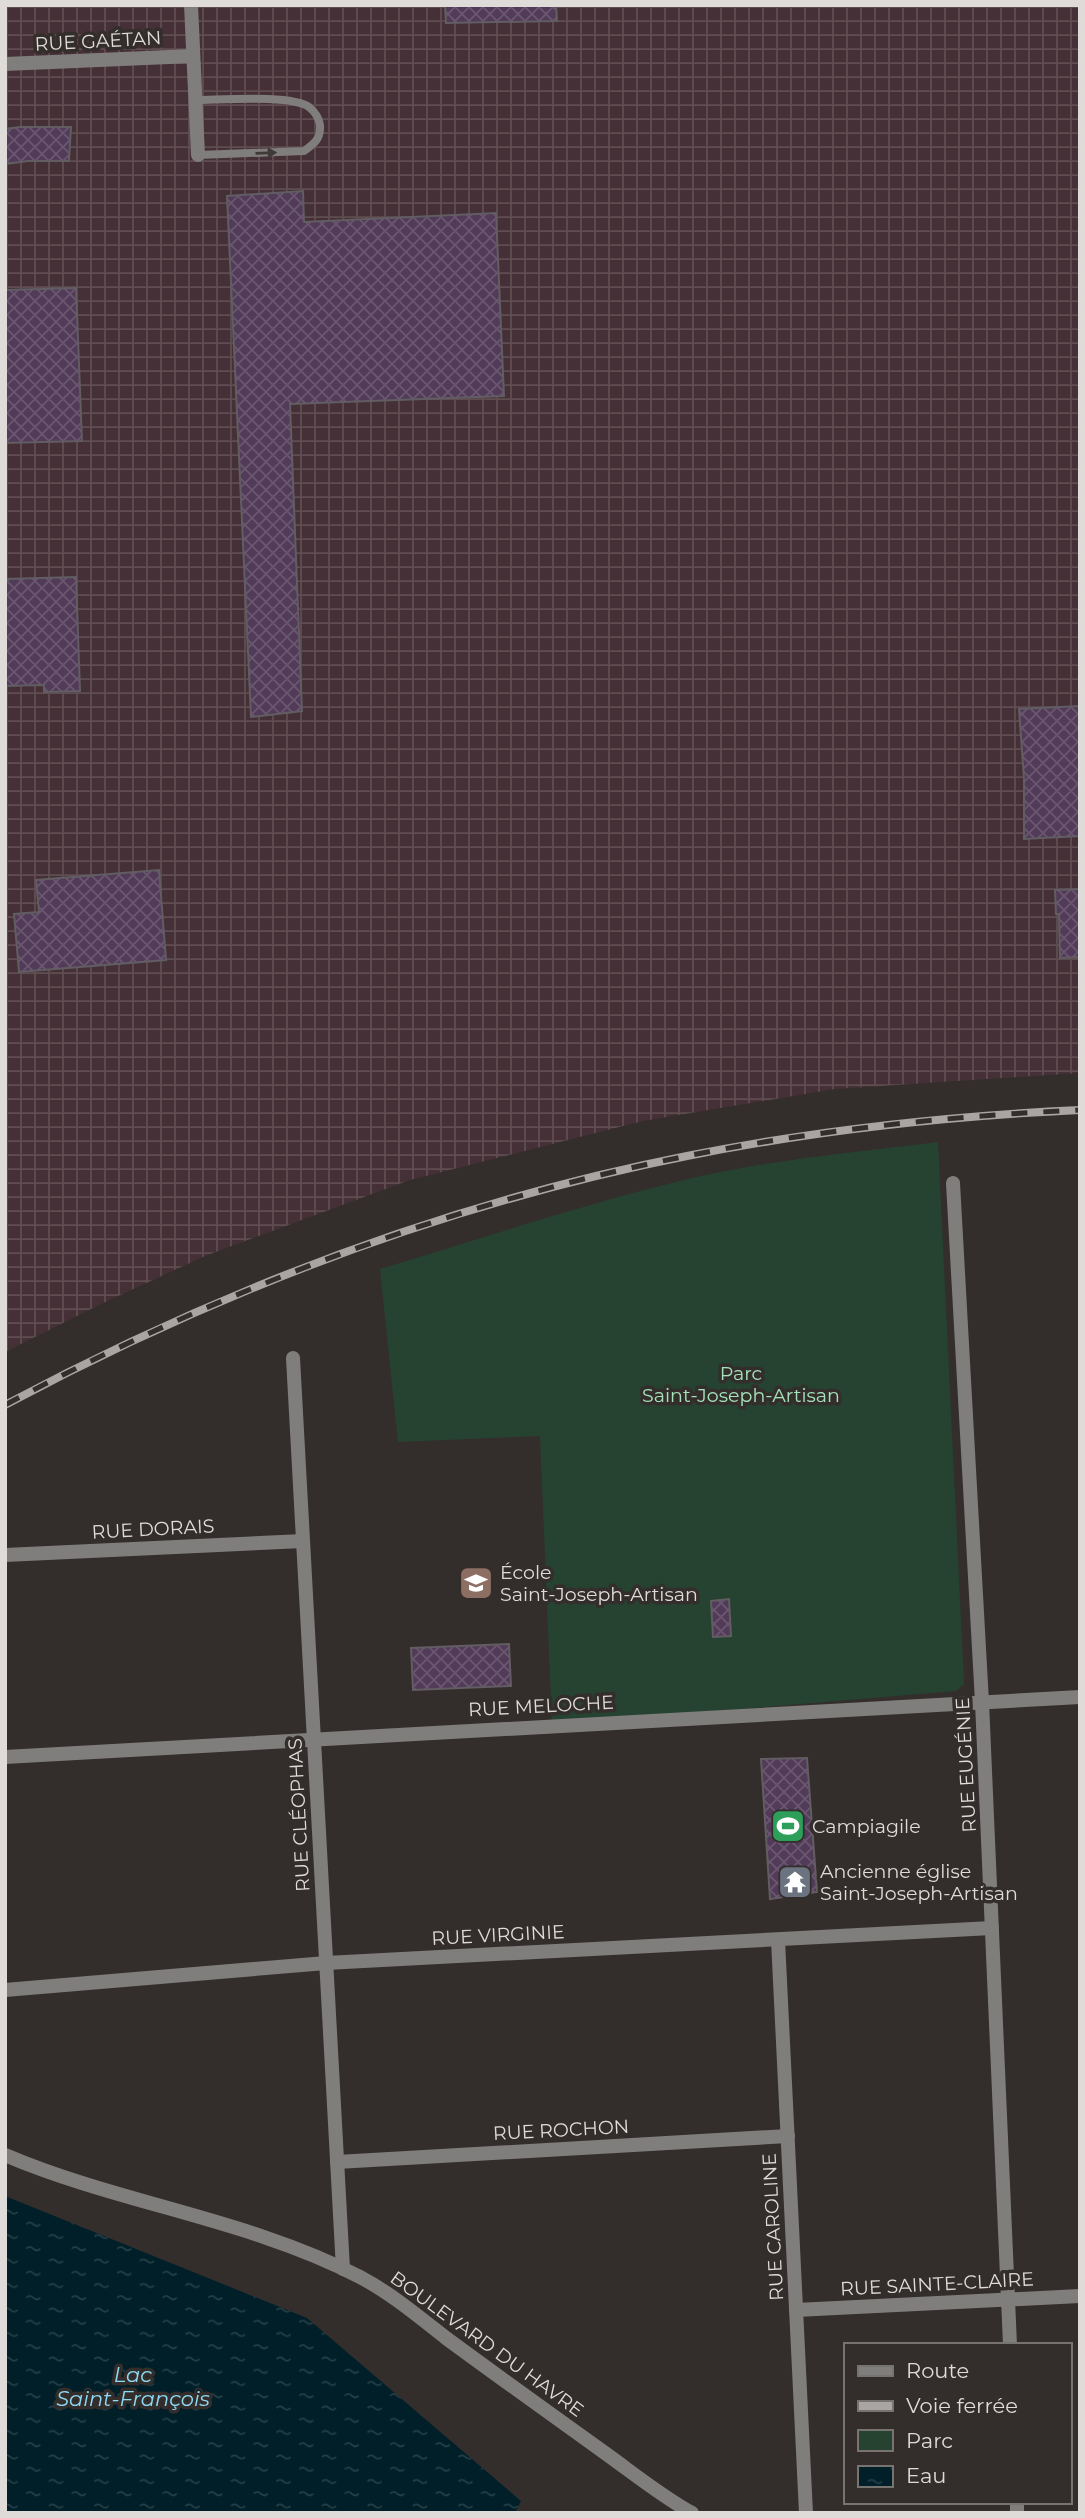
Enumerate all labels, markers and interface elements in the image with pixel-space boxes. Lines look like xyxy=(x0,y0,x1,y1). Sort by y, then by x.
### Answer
street label: RUE GAÉTAN xyxy=(34,26,162,56)
one-way arrow xyxy=(255,147,277,158)
park label: Parc Saint-Joseph-Artisan xyxy=(642,1362,840,1407)
street label: RUE DORAIS xyxy=(91,1514,215,1544)
place label: École Saint-Joseph-Artisan xyxy=(500,1561,698,1606)
school or university icon: École Saint-Joseph-Artisan xyxy=(457,1564,495,1602)
street label: RUE MELOCHE xyxy=(468,1691,614,1721)
street label: RUE EUGÉNIE xyxy=(951,1697,981,1833)
street label: RUE CLÉOPHAS xyxy=(283,1738,315,1892)
sports icon: Campiagile xyxy=(769,1807,807,1845)
place label: Campiagile xyxy=(812,1815,921,1838)
place label: Ancienne église Saint-Joseph-Artisan xyxy=(820,1860,1018,1905)
temple icon: Ancienne église Saint-Joseph-Artisan xyxy=(776,1863,814,1901)
street label: RUE VIRGINIE xyxy=(431,1920,565,1950)
street label: RUE ROCHON xyxy=(492,2115,630,2145)
street label: RUE CAROLINE xyxy=(758,2152,788,2302)
street label: BOULEVARD DU HAVRE xyxy=(386,2266,588,2422)
street label: RUE SAINTE-CLAIRE xyxy=(839,2267,1035,2301)
legend xyxy=(844,2343,1071,2504)
text: Route xyxy=(906,2358,969,2383)
water label: Lac Saint-François xyxy=(56,2362,210,2411)
text: Voie ferrée xyxy=(906,2393,1018,2418)
text: Parc xyxy=(906,2428,953,2453)
text: Eau xyxy=(906,2463,946,2488)

